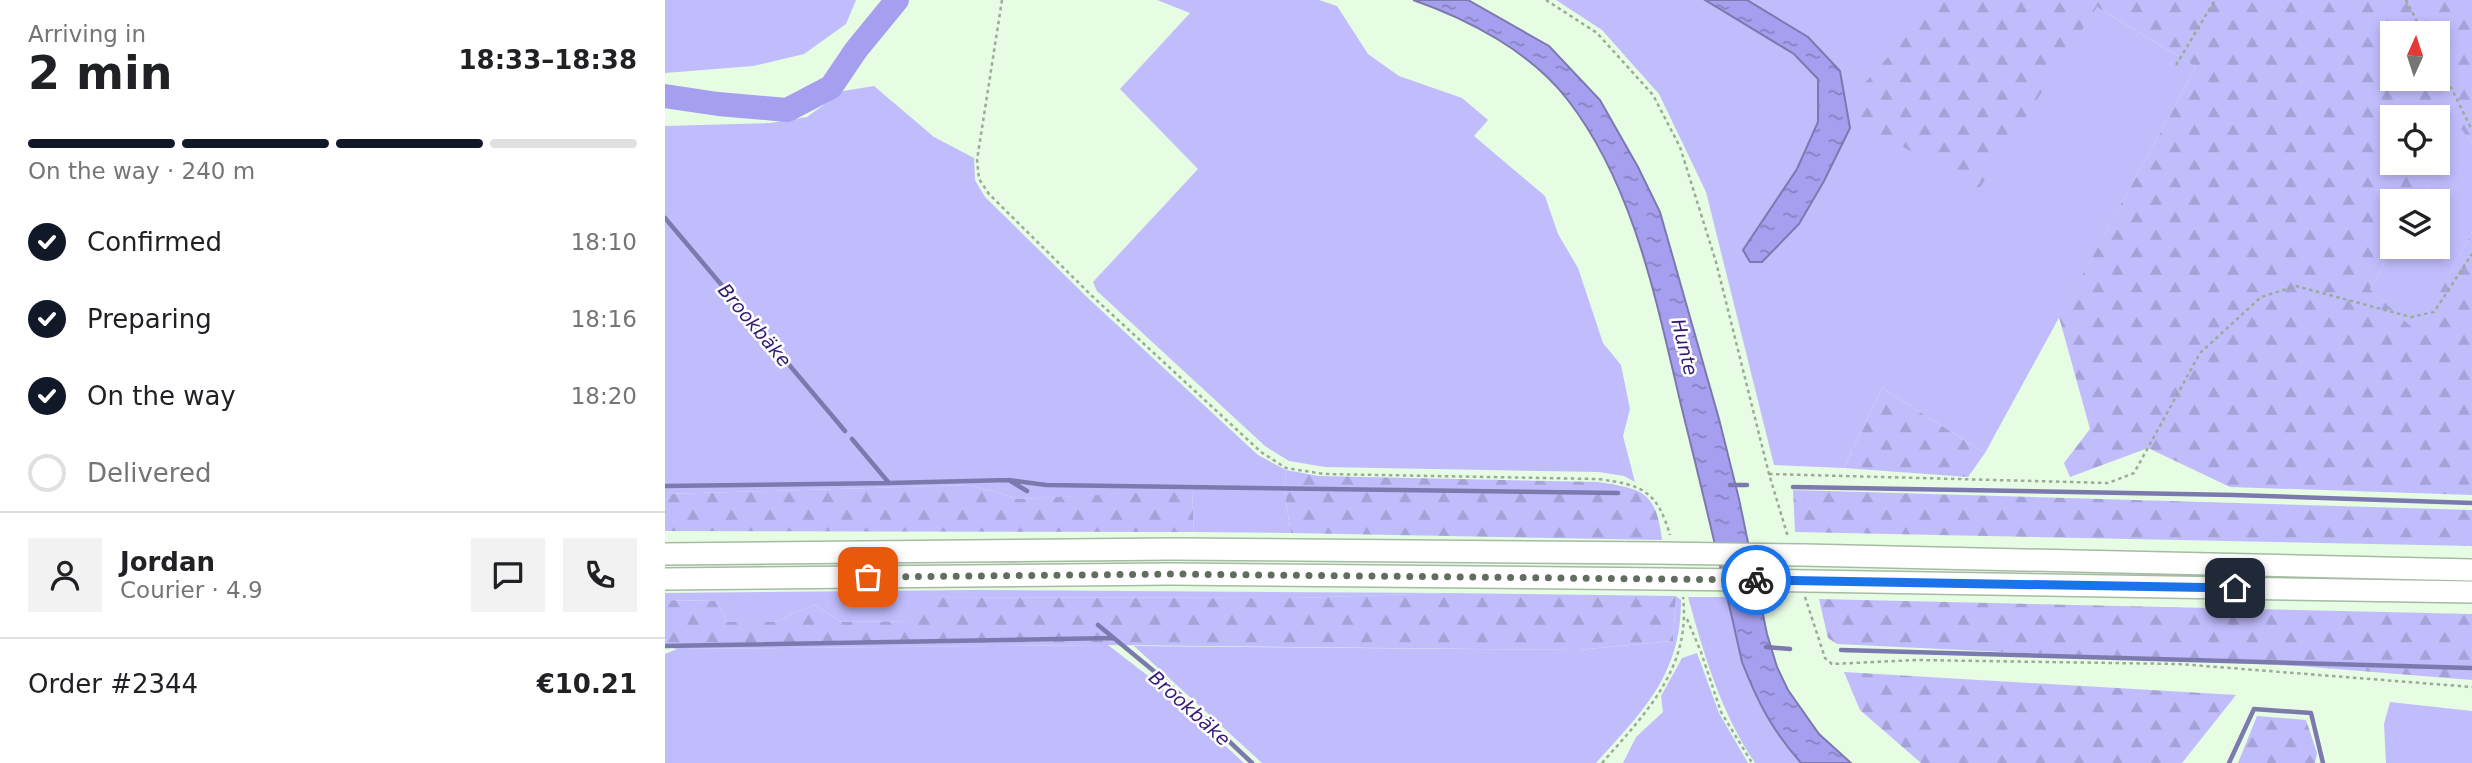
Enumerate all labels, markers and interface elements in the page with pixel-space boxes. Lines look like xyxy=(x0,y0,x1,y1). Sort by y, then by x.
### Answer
text: Arriving in xyxy=(28,21,146,47)
north arrow xyxy=(2380,21,2450,91)
map controls xyxy=(2380,21,2450,259)
text: 18:33–18:38 xyxy=(458,45,637,75)
text: 2 min xyxy=(28,46,172,100)
button: locate xyxy=(2380,105,2450,175)
text: On the way · 240 m xyxy=(28,158,255,184)
button: layers xyxy=(2380,189,2450,259)
icon: check xyxy=(28,223,66,261)
text: Confirmed xyxy=(87,227,222,257)
text: 18:10 xyxy=(571,229,637,255)
water label: Brookbäke xyxy=(714,279,796,371)
icon: check xyxy=(28,300,66,338)
text: Preparing xyxy=(87,304,212,334)
text: 18:16 xyxy=(571,306,637,332)
water label: Hunte xyxy=(1667,316,1703,378)
icon: check xyxy=(28,377,66,415)
text: On the way xyxy=(87,381,236,411)
text: 18:20 xyxy=(571,383,637,409)
text: Delivered xyxy=(87,458,211,488)
button: person xyxy=(28,538,102,612)
button: chat xyxy=(471,538,545,612)
button: phone xyxy=(563,538,637,612)
courier xyxy=(1721,545,1791,615)
text: Jordan xyxy=(120,547,215,577)
pin xyxy=(838,547,898,607)
icon: bag xyxy=(849,558,887,596)
pin xyxy=(2205,558,2265,618)
icon: bike xyxy=(1737,561,1775,599)
icon: home xyxy=(2216,569,2254,607)
text: Courier · 4.9 xyxy=(120,577,263,603)
water label: Brookbäke xyxy=(1145,666,1235,750)
text: Order #2344 xyxy=(28,669,198,699)
text: €10.21 xyxy=(537,669,637,699)

